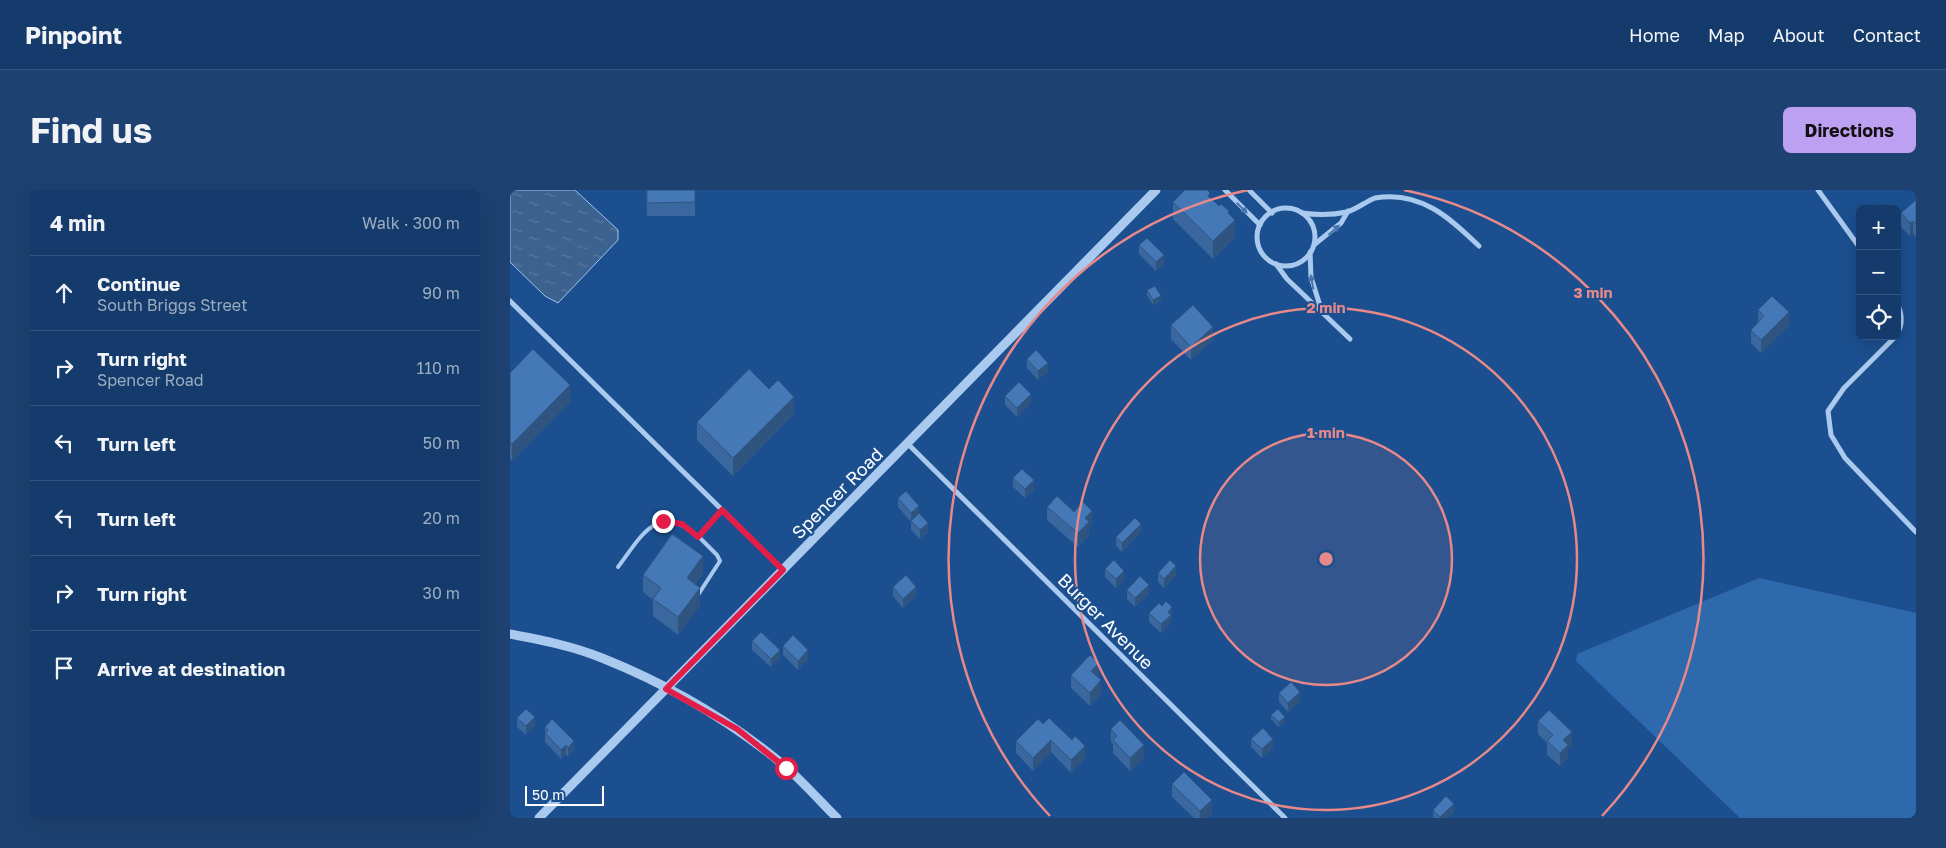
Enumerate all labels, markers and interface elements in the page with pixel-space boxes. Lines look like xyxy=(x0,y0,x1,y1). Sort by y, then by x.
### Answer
text: Pinpoint xyxy=(25,20,122,49)
text: Home xyxy=(1629,24,1680,46)
text: Map xyxy=(1708,24,1745,46)
text: About xyxy=(1773,24,1825,46)
text: Contact xyxy=(1853,24,1921,46)
button: Directions xyxy=(1783,107,1916,153)
text: Find us xyxy=(30,109,152,151)
one-way arrow xyxy=(1236,202,1248,214)
map controls xyxy=(1856,205,1901,340)
button: + xyxy=(1856,205,1901,250)
text: 4 min xyxy=(50,210,105,236)
text: Walk · 300 m xyxy=(362,213,460,233)
one-way arrow xyxy=(1327,224,1339,236)
button: − xyxy=(1856,250,1901,295)
text: Continue xyxy=(97,272,180,295)
one-way arrow xyxy=(1308,273,1316,289)
icon: ahead xyxy=(50,279,78,307)
text: 90 m xyxy=(422,283,460,303)
text: 3 min xyxy=(1573,283,1613,301)
text: South Briggs Street xyxy=(97,295,248,315)
button: locate xyxy=(1856,295,1901,340)
text: 2 min xyxy=(1306,298,1346,316)
text: Turn right xyxy=(97,347,187,370)
icon: right xyxy=(50,354,78,382)
text: 110 m xyxy=(416,358,460,378)
text: Spencer Road xyxy=(97,370,204,390)
text: 1 min xyxy=(1307,423,1345,441)
icon: left xyxy=(50,429,78,457)
text: Turn left xyxy=(97,432,176,455)
text: 50 m xyxy=(423,433,460,453)
street label: Spencer Road xyxy=(787,443,887,543)
icon: left xyxy=(50,504,78,532)
text: Turn left xyxy=(97,507,176,530)
text: 20 m xyxy=(423,508,460,528)
route end xyxy=(652,510,675,533)
centre of rings xyxy=(1317,550,1335,568)
street label: Burger Avenue xyxy=(1054,569,1158,673)
icon: right xyxy=(50,579,78,607)
text: Turn right xyxy=(97,582,187,605)
text: 30 m xyxy=(423,583,460,603)
icon: arrive xyxy=(50,654,78,682)
text: Arrive at destination xyxy=(97,657,285,680)
route start xyxy=(775,757,798,780)
scale bar xyxy=(525,783,604,806)
text: 50 m xyxy=(532,786,565,803)

